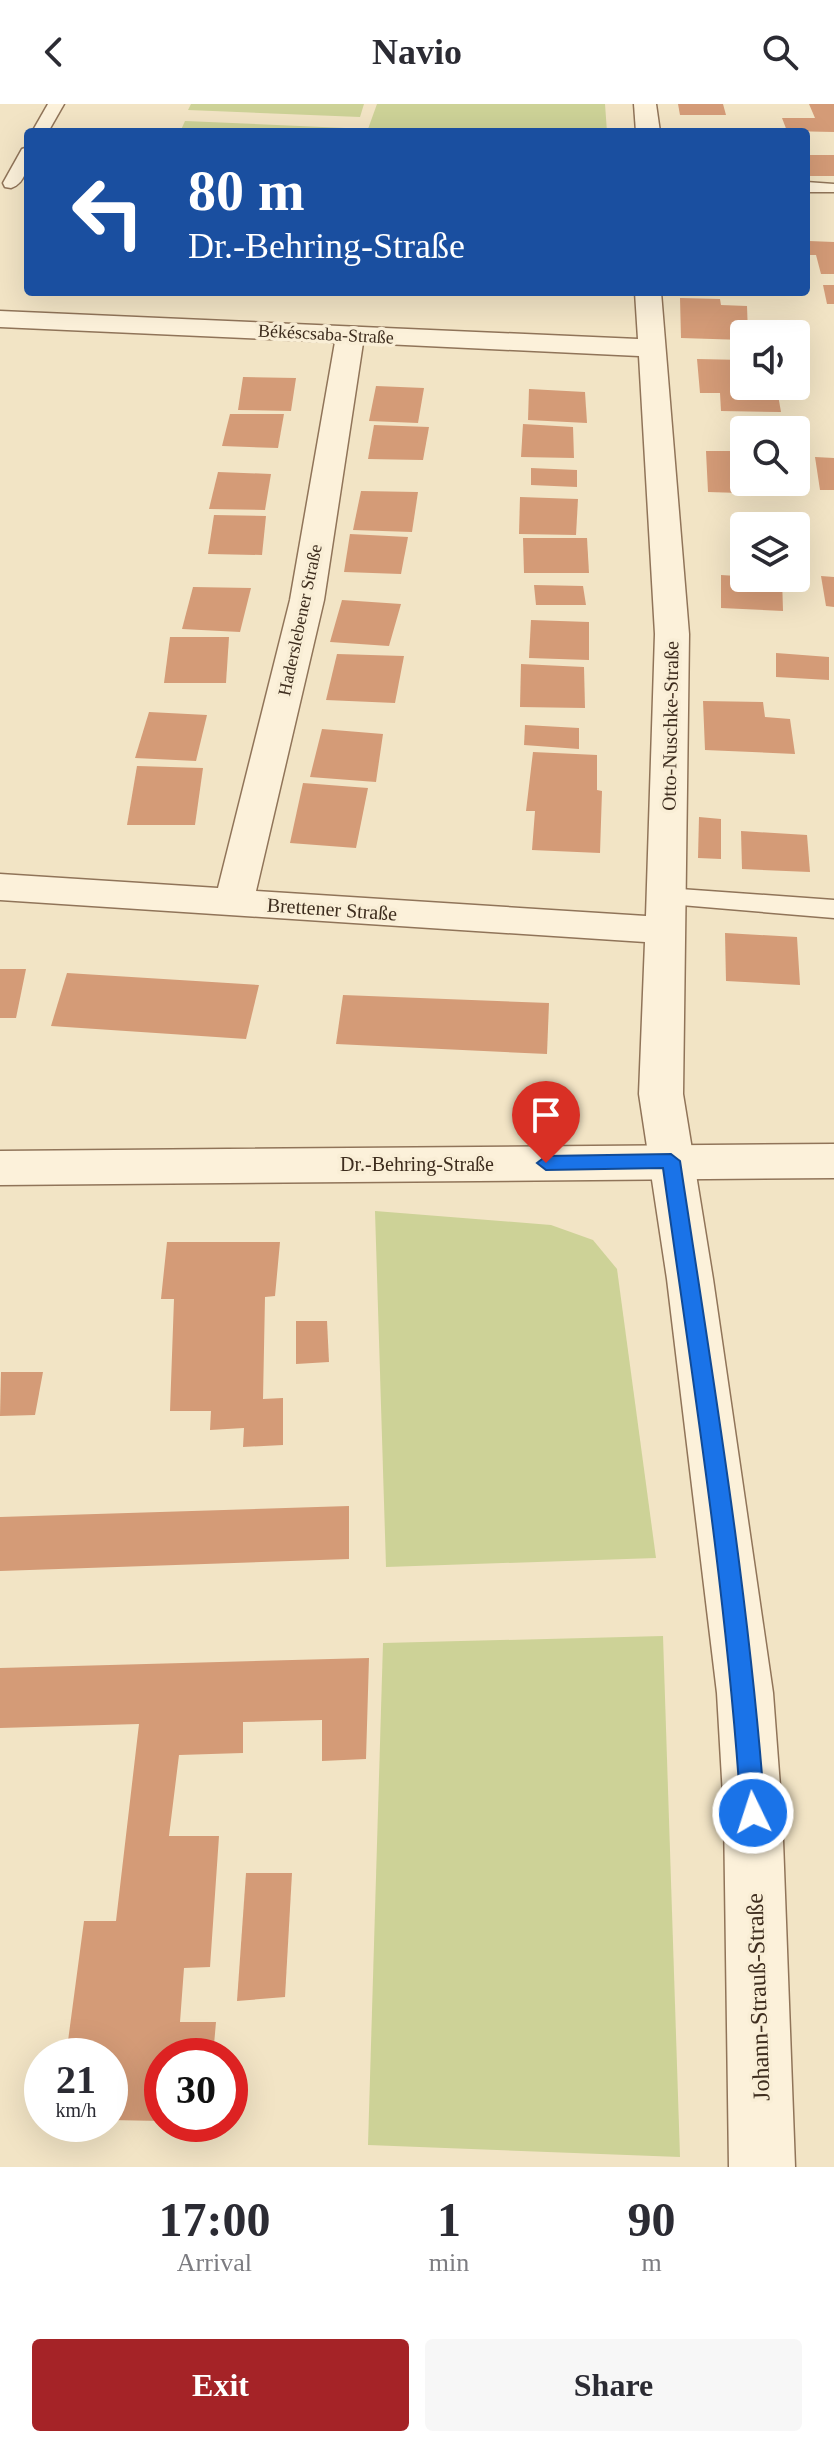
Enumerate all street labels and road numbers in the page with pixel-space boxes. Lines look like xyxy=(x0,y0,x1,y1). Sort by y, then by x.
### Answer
street label: Békéscsaba-Straße xyxy=(258,320,394,348)
street label: Haderslebener Straße xyxy=(274,542,326,698)
street label: Otto-Nuschke-Straße xyxy=(658,641,682,811)
street label: Brettener Straße xyxy=(266,893,398,925)
street label: Dr.-Behring-Straße xyxy=(340,1153,494,1176)
street label: Johann-Strauß-Straße xyxy=(741,1893,775,2101)

